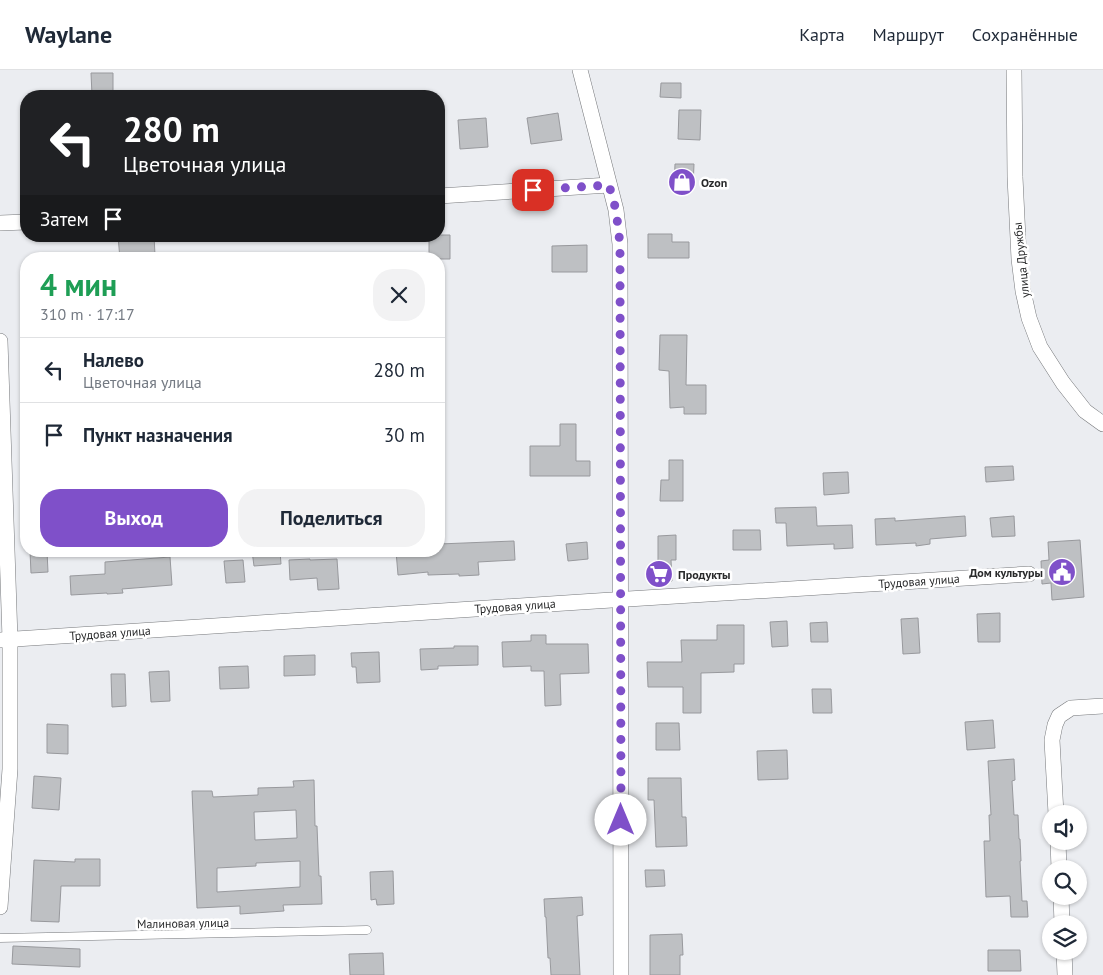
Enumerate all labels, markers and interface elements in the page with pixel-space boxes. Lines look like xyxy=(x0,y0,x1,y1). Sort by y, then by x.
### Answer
text: Waylane xyxy=(25,19,112,50)
text: Карта xyxy=(799,23,845,46)
text: Маршрут xyxy=(873,23,944,46)
text: Сохранённые xyxy=(972,23,1078,46)
text: 280 m xyxy=(123,106,220,152)
icon: left xyxy=(40,110,105,175)
text: Цветочная улица xyxy=(123,150,286,178)
shop icon: Ozon xyxy=(667,167,697,197)
pin xyxy=(512,169,554,211)
place label: Ozon xyxy=(701,175,727,190)
icon: arrive xyxy=(519,176,547,204)
icon: arrive xyxy=(99,205,127,233)
text: Затем xyxy=(40,207,89,231)
street label: улица Дружбы xyxy=(1010,222,1032,298)
text: 4 мин xyxy=(40,265,117,304)
button: close xyxy=(373,269,425,321)
text: 310 m · 17:17 xyxy=(40,304,135,324)
text: Налево xyxy=(83,348,144,372)
icon: left xyxy=(40,356,68,384)
text: 280 m xyxy=(373,358,425,382)
text: Цветочная улица xyxy=(83,372,202,392)
icon: arrive xyxy=(40,421,68,449)
text: Пункт назначения xyxy=(83,423,233,447)
text: 30 m xyxy=(384,423,425,447)
button: Выход xyxy=(40,489,228,547)
button: Поделиться xyxy=(238,489,425,547)
public building icon: Дом культуры xyxy=(1047,557,1077,587)
supermarket icon: Продукты xyxy=(644,559,674,589)
place label: Дом культуры xyxy=(969,565,1043,580)
place label: Продукты xyxy=(678,567,730,582)
street label: Трудовая улица xyxy=(878,571,960,591)
street label: Трудовая улица xyxy=(474,596,556,616)
street label: Трудовая улица xyxy=(69,623,151,643)
position arrow xyxy=(594,793,646,845)
map controls xyxy=(1042,805,1087,960)
button: sound xyxy=(1042,805,1087,850)
button: search xyxy=(1042,860,1087,905)
street label: Малиновая улица xyxy=(137,915,229,931)
button: layers xyxy=(1042,915,1087,960)

